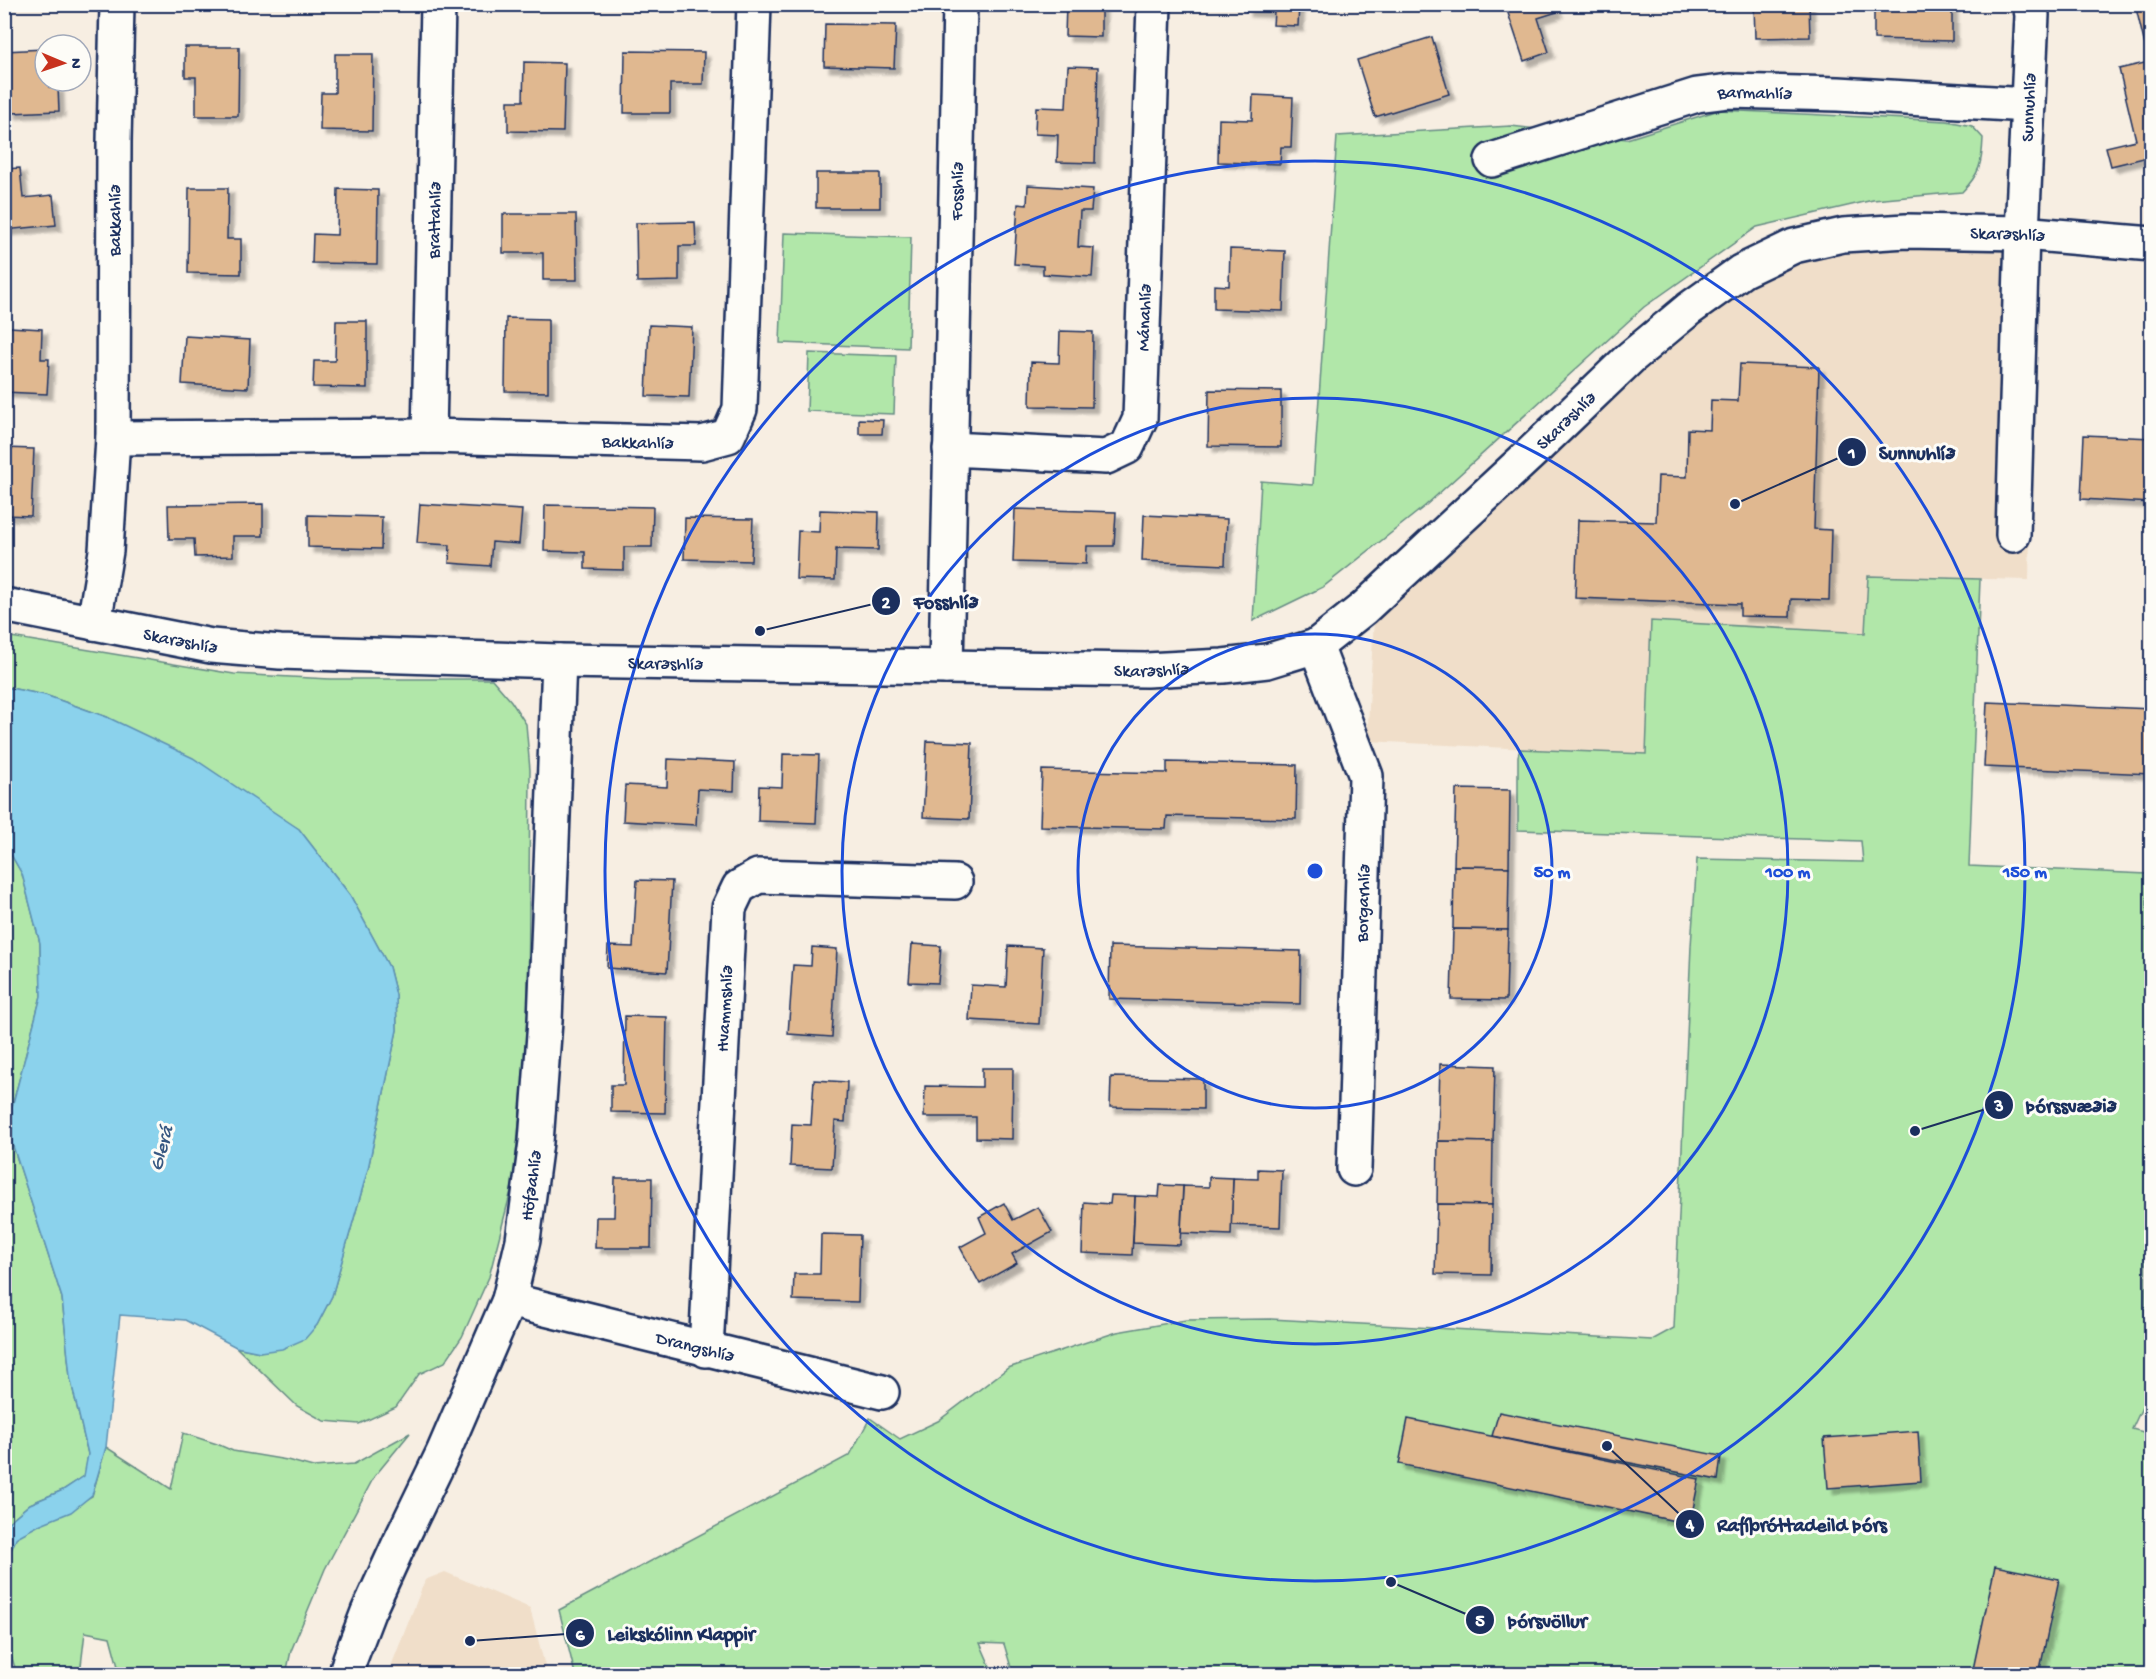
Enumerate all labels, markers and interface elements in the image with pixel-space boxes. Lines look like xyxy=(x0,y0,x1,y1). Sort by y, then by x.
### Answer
north arrow xyxy=(33,33,93,93)
text: N xyxy=(65,58,84,70)
street label: Sunnuhlíð xyxy=(2018,72,2042,142)
street label: Barmahlíð xyxy=(1715,83,1792,106)
street label: Fosshlíð xyxy=(947,162,970,222)
street label: Brattahlíð xyxy=(425,181,447,260)
street label: Bakkahlíð xyxy=(106,184,127,257)
street label: Skarðshlíð xyxy=(1970,224,2046,248)
street label: Mánahlíð xyxy=(1134,283,1158,352)
street label: Skarðshlíð xyxy=(1533,388,1602,455)
street label: Bakkahlíð xyxy=(601,432,674,455)
callout: Sunnuhlíð xyxy=(1837,433,1967,471)
text: 1 xyxy=(1847,444,1856,465)
text: Sunnuhlíð xyxy=(1879,444,1956,467)
callout: Fosshlíð xyxy=(871,582,990,620)
text: Fosshlíð xyxy=(913,593,979,616)
text: 2 xyxy=(882,594,891,615)
street label: Skarðshlíð xyxy=(141,625,218,660)
street label: Skarðshlíð xyxy=(628,654,703,676)
street label: Skarðshlíð xyxy=(1114,660,1190,683)
centre of rings xyxy=(1305,861,1325,881)
text: 50 m xyxy=(1534,863,1571,884)
text: 100 m xyxy=(1765,863,1811,884)
text: 150 m xyxy=(2002,863,2047,884)
street label: Borgarhlíð xyxy=(1353,864,1376,944)
street label: Hvammshlíð xyxy=(714,965,739,1053)
callout: Þórssvæðið xyxy=(1984,1086,2129,1124)
text: 3 xyxy=(1993,1097,2004,1118)
text: Þórssvæðið xyxy=(2025,1097,2117,1120)
water label: Glerá xyxy=(146,1122,181,1174)
street label: Höfðahlíð xyxy=(518,1149,548,1222)
street label: Drangshlíð xyxy=(652,1328,736,1368)
callout: Rafíþróttadeild Þórs xyxy=(1675,1505,1899,1543)
text: 4 xyxy=(1685,1516,1695,1537)
text: Rafíþróttadeild Þórs xyxy=(1716,1516,1889,1539)
callout: Þórsvöllur xyxy=(1465,1601,1599,1639)
text: 5 xyxy=(1475,1612,1485,1633)
text: Þórsvöllur xyxy=(1507,1612,1589,1635)
callout: Leikskólinn Klappir xyxy=(565,1614,767,1652)
text: Leikskólinn Klappir xyxy=(607,1625,757,1648)
text: 6 xyxy=(575,1626,585,1647)

